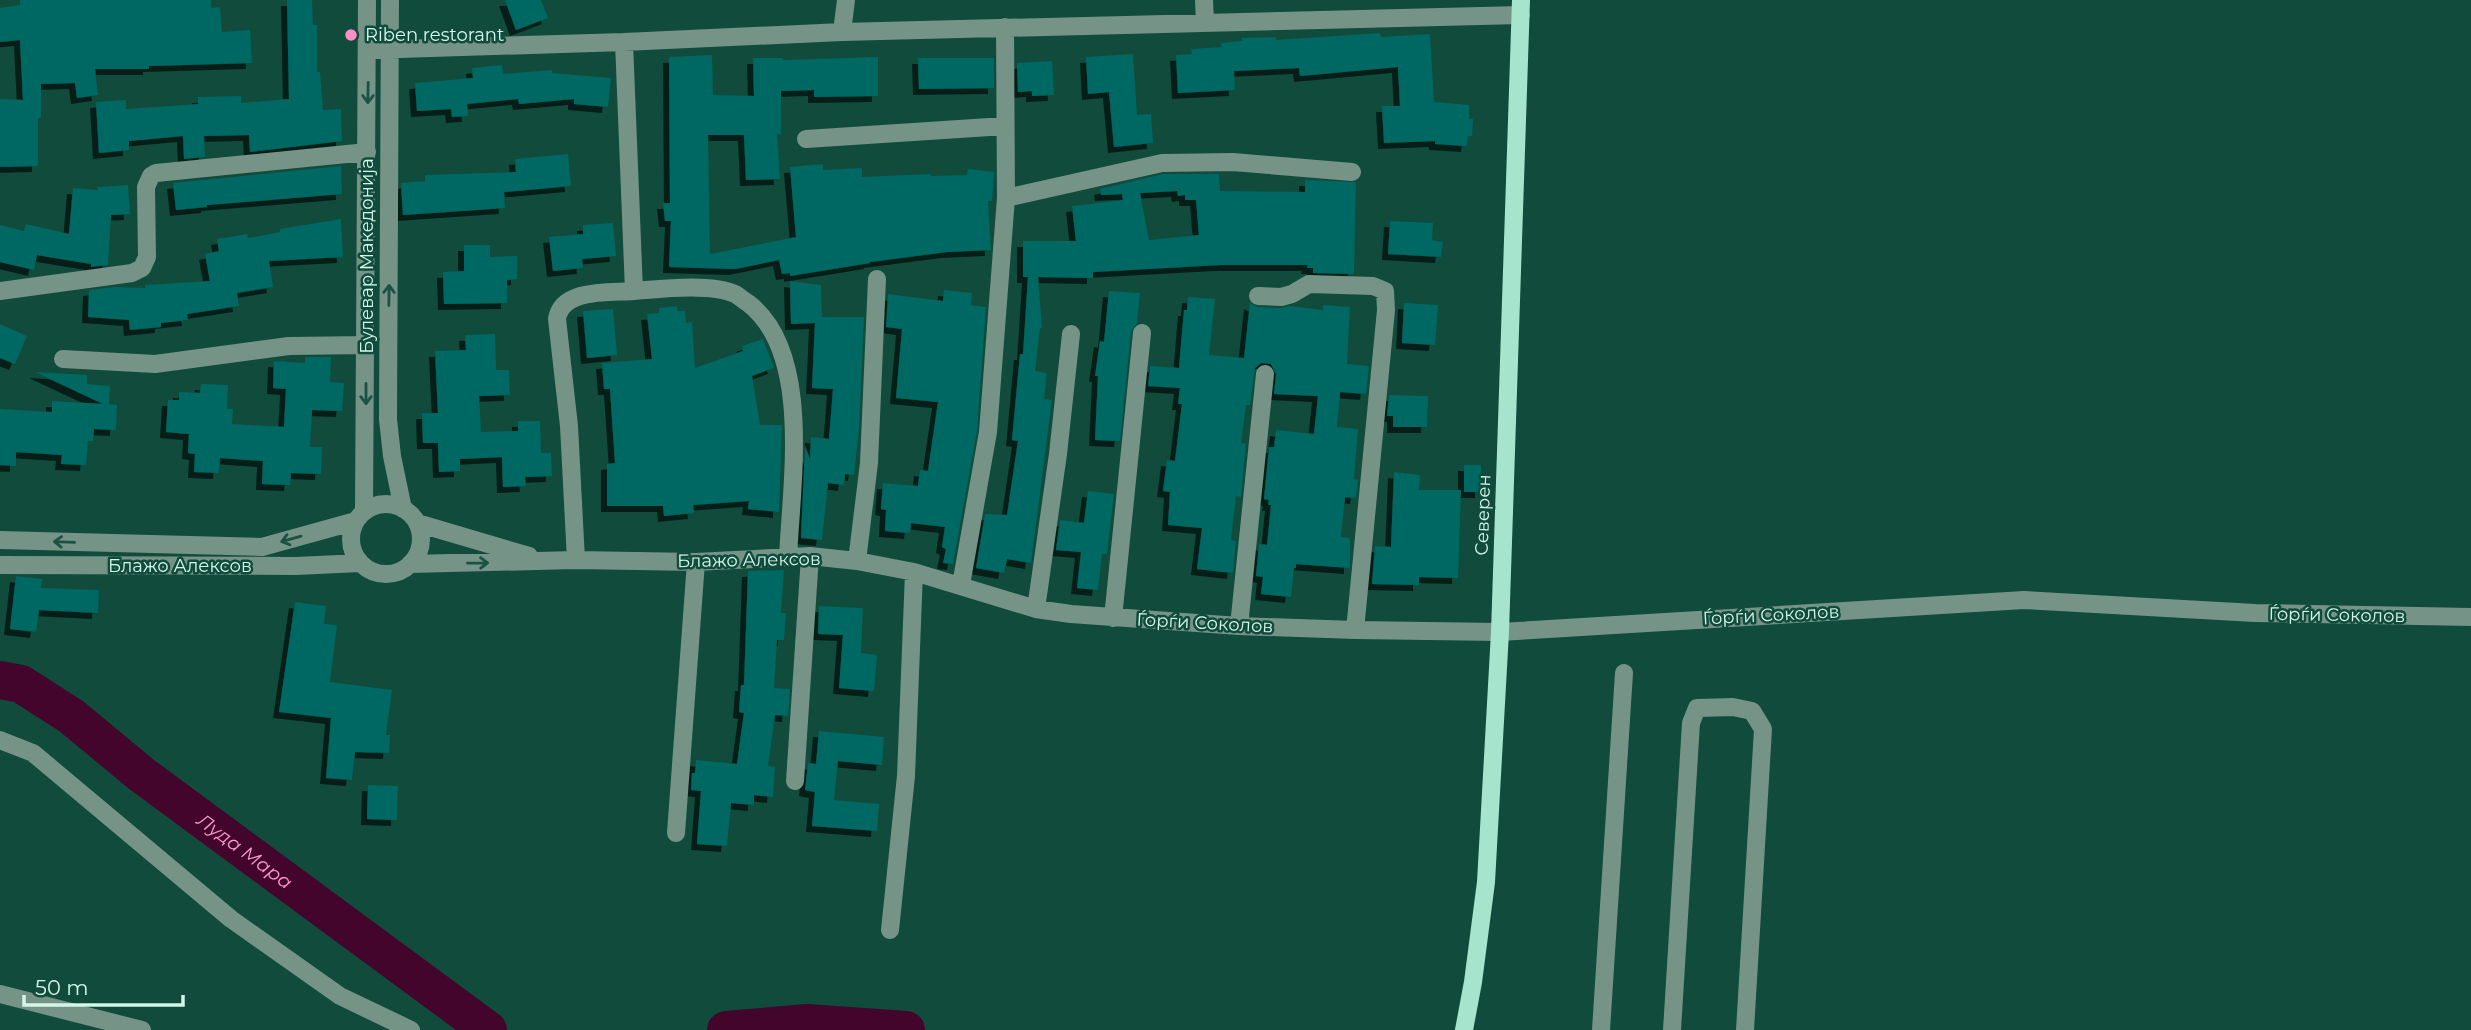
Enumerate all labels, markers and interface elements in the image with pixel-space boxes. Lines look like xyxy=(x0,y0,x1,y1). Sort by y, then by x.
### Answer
place label: Riben restorant xyxy=(365,24,504,46)
marker: Riben restorant xyxy=(343,27,359,43)
one-way arrow xyxy=(361,81,375,104)
street label: Булевар Македонија xyxy=(356,158,378,354)
one-way arrow xyxy=(382,284,396,307)
one-way arrow xyxy=(359,382,373,405)
street label: Северен xyxy=(1471,474,1495,556)
one-way arrow xyxy=(280,534,302,547)
one-way arrow xyxy=(53,535,76,548)
street label: Блажо Алексов xyxy=(677,548,821,572)
street label: Блажо Алексов xyxy=(108,555,252,577)
one-way arrow xyxy=(467,556,490,569)
street label: Ѓорѓи Соколов xyxy=(1702,600,1840,630)
street label: Ѓорѓи Соколов xyxy=(2268,603,2406,627)
street label: Ѓорѓи Соколов xyxy=(1136,608,1274,638)
water label: Луда Мара xyxy=(192,808,297,894)
scale bar xyxy=(24,964,184,1008)
text: 50 m xyxy=(35,975,89,1000)

